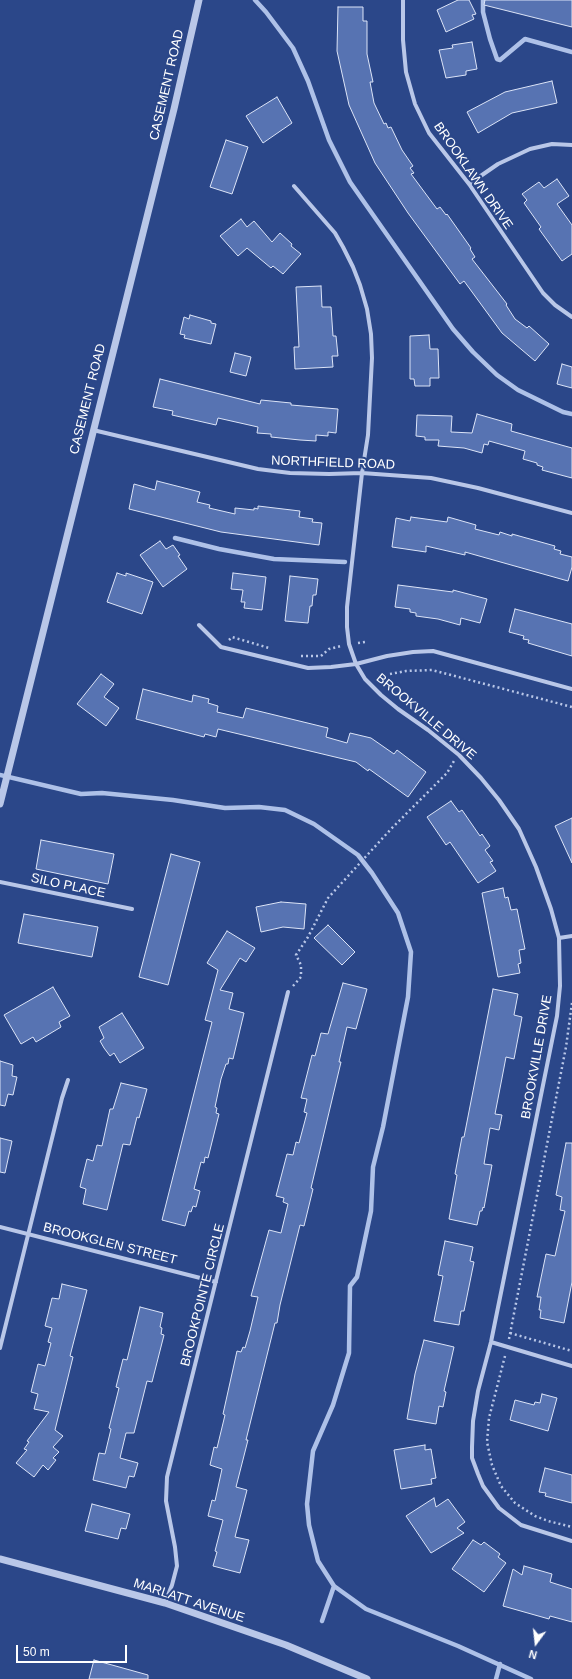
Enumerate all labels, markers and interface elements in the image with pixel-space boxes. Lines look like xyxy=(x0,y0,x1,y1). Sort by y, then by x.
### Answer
street label: CASEMENT ROAD xyxy=(147,28,187,142)
street label: BROOKLAWN DRIVE xyxy=(430,119,516,233)
street label: CASEMENT ROAD xyxy=(67,342,109,456)
street label: NORTHFIELD ROAD xyxy=(271,453,395,473)
street label: BROOKVILLE DRIVE xyxy=(373,671,479,763)
street label: SILO PLACE xyxy=(29,870,107,902)
street label: BROOKVILLE DRIVE xyxy=(518,994,556,1120)
street label: BROOKGLEN STREET xyxy=(42,1220,178,1268)
street label: BROOKPOINTE CIRCLE xyxy=(178,1222,228,1368)
street label: MARLATT AVENUE xyxy=(132,1576,246,1626)
north arrow xyxy=(516,1623,556,1663)
scale bar xyxy=(18,1637,129,1663)
text: 50 m xyxy=(23,1645,50,1659)
text: N xyxy=(528,1648,538,1661)

